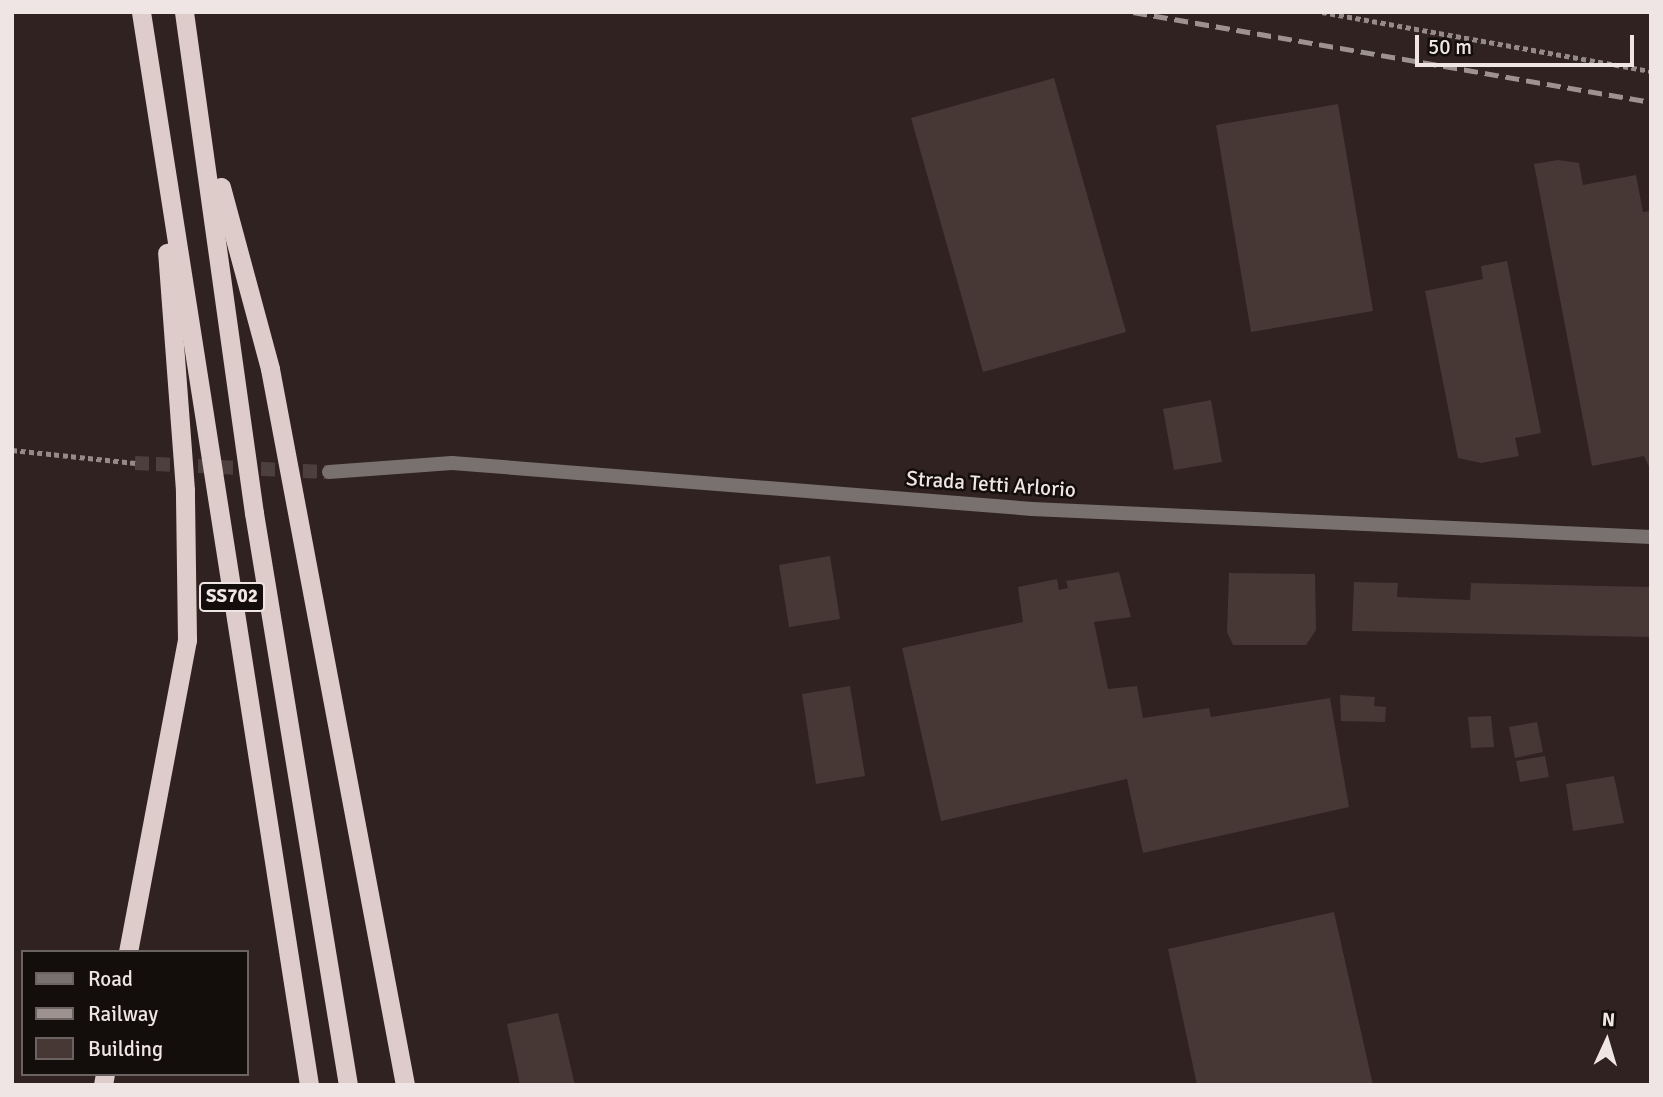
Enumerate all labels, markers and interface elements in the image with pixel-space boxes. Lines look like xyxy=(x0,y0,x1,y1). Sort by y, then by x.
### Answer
scale bar xyxy=(1418,21,1637,65)
text: 50 m xyxy=(1428,34,1472,60)
street label: Strada Tetti Arlorio xyxy=(905,466,1077,502)
road number: SS702 xyxy=(199,582,265,612)
legend xyxy=(21,950,248,1076)
text: Road xyxy=(88,966,133,992)
text: Railway xyxy=(88,1001,158,1027)
north arrow xyxy=(1572,1006,1642,1076)
text: N xyxy=(1601,1008,1616,1032)
text: Building xyxy=(88,1036,163,1062)

